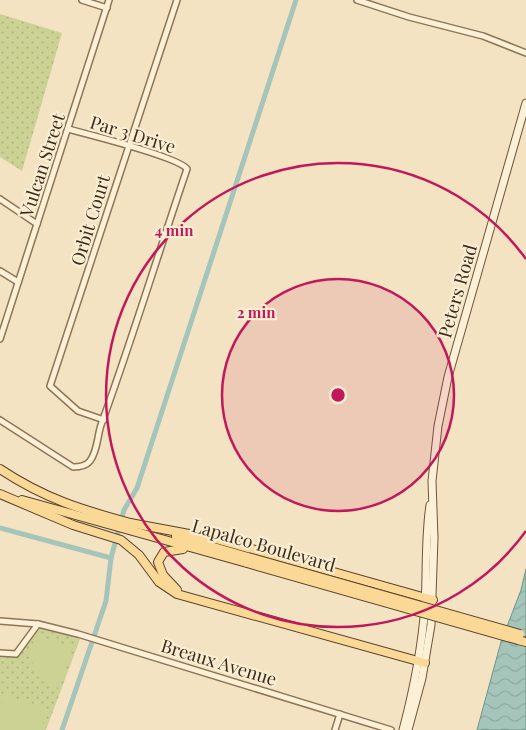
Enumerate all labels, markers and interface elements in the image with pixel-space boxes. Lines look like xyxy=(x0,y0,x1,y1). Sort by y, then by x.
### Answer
street label: Vulcan Street xyxy=(14,109,70,221)
street label: Par 3 Drive xyxy=(87,110,179,158)
street label: Orbit Court xyxy=(65,171,115,268)
text: 4 min xyxy=(155,220,194,240)
street label: Peters Road xyxy=(432,241,482,341)
text: 2 min xyxy=(237,302,276,322)
centre of rings xyxy=(329,386,347,404)
street label: Lapalco Boulevard xyxy=(189,513,339,577)
street label: Breaux Avenue xyxy=(158,633,280,691)

